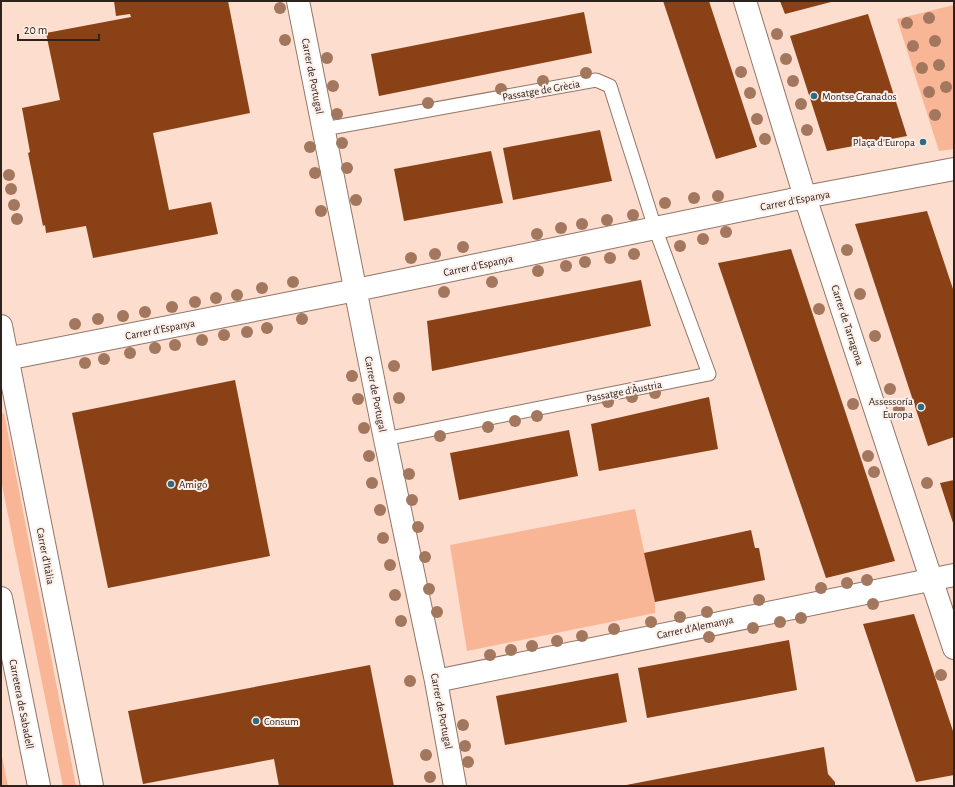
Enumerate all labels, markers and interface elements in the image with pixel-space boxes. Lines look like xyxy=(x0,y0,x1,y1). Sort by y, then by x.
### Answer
scale bar xyxy=(18,16,99,42)
text: 20 m xyxy=(24,24,47,36)
street label: Carrer de Portugal xyxy=(300,37,325,115)
street label: Passatge de Grècia xyxy=(501,78,581,103)
marker: Montse Granados xyxy=(809,91,819,101)
place label: Montse Granados xyxy=(822,91,897,102)
place label: Plaça d'Europa xyxy=(853,137,915,148)
marker: Plaça d'Europa xyxy=(918,137,928,147)
street label: Carrer d'Espanya xyxy=(759,188,831,213)
street label: Carrer d'Espanya xyxy=(442,253,514,278)
street label: Carrer de Tarragona xyxy=(829,284,866,367)
street label: Carrer d'Espanya xyxy=(124,317,196,342)
street label: Carrer de Portugal xyxy=(363,355,388,433)
street label: Passatge d'Àustria xyxy=(585,378,663,404)
place label: Assessoría Europa xyxy=(869,396,913,420)
marker: Assessoría Europa xyxy=(916,402,926,412)
marker: Amigó xyxy=(166,479,176,489)
place label: Amigó xyxy=(179,479,207,490)
street label: Carrer d'Itàlia xyxy=(35,527,56,585)
street label: Carrer d'Alemanya xyxy=(656,614,734,641)
street label: Carretera de Sabadell xyxy=(7,658,36,750)
street label: Carrer de Portugal xyxy=(429,672,454,750)
marker: Consum xyxy=(251,716,261,726)
place label: Consum xyxy=(264,716,299,727)

